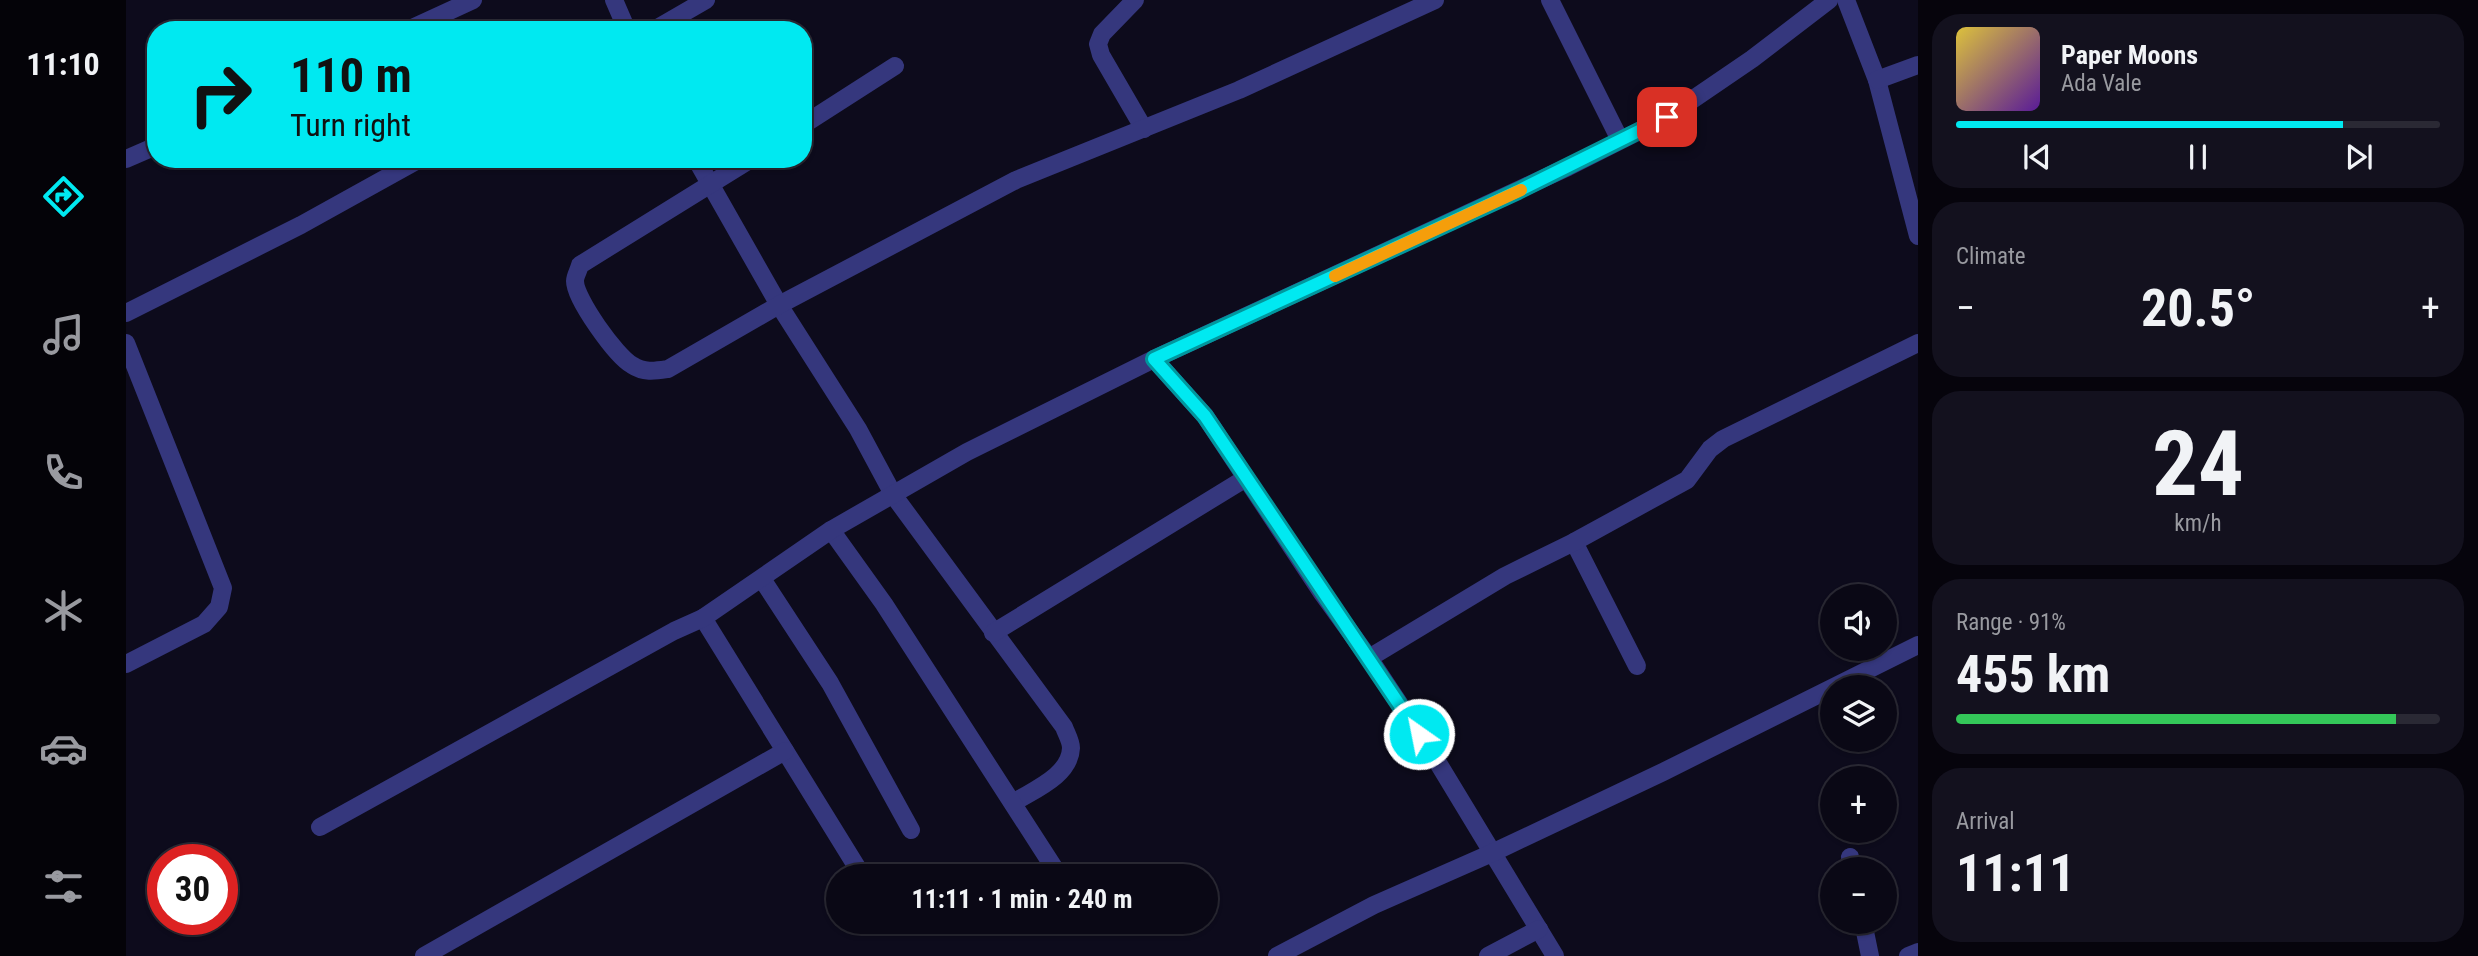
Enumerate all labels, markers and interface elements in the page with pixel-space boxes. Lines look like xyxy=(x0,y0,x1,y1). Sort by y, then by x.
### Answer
text: Paper Moons xyxy=(2061,40,2198,70)
text: 11:10 xyxy=(26,45,100,83)
text: 110 m xyxy=(290,47,412,104)
icon: right xyxy=(175,49,266,140)
text: Ada Vale xyxy=(2061,70,2141,97)
pin xyxy=(1637,87,1697,147)
icon: arrive xyxy=(1648,98,1686,136)
text: Turn right xyxy=(290,106,411,144)
icon: previous xyxy=(2018,138,2056,176)
icon: pause xyxy=(2179,138,2217,176)
icon: next xyxy=(2340,138,2378,176)
icon: directions xyxy=(39,172,88,221)
text: Climate xyxy=(1956,243,2026,270)
text: 20.5° xyxy=(2141,278,2255,339)
text: − xyxy=(1956,286,1975,330)
text: + xyxy=(2421,286,2440,330)
icon: music xyxy=(39,310,88,359)
text: 24 xyxy=(2152,411,2244,517)
icon: phone xyxy=(39,448,88,497)
text: km/h xyxy=(2174,510,2222,537)
map controls xyxy=(1820,584,1897,934)
button: sound xyxy=(1820,584,1897,661)
icon: climate xyxy=(39,586,88,635)
text: Range · 91% xyxy=(1956,609,2066,636)
text: 455 km xyxy=(1956,644,2110,705)
button: layers xyxy=(1820,675,1897,752)
position arrow xyxy=(1382,697,1456,771)
icon: car xyxy=(39,724,88,773)
button: + xyxy=(1820,766,1897,843)
text: Arrival xyxy=(1956,808,2015,835)
text: 11:11 xyxy=(1956,843,2075,904)
speed limit sign: 30 xyxy=(147,844,238,935)
button: − xyxy=(1820,857,1897,934)
icon: filters xyxy=(39,862,88,911)
text: 11:11 · 1 min · 240 m xyxy=(912,884,1132,914)

